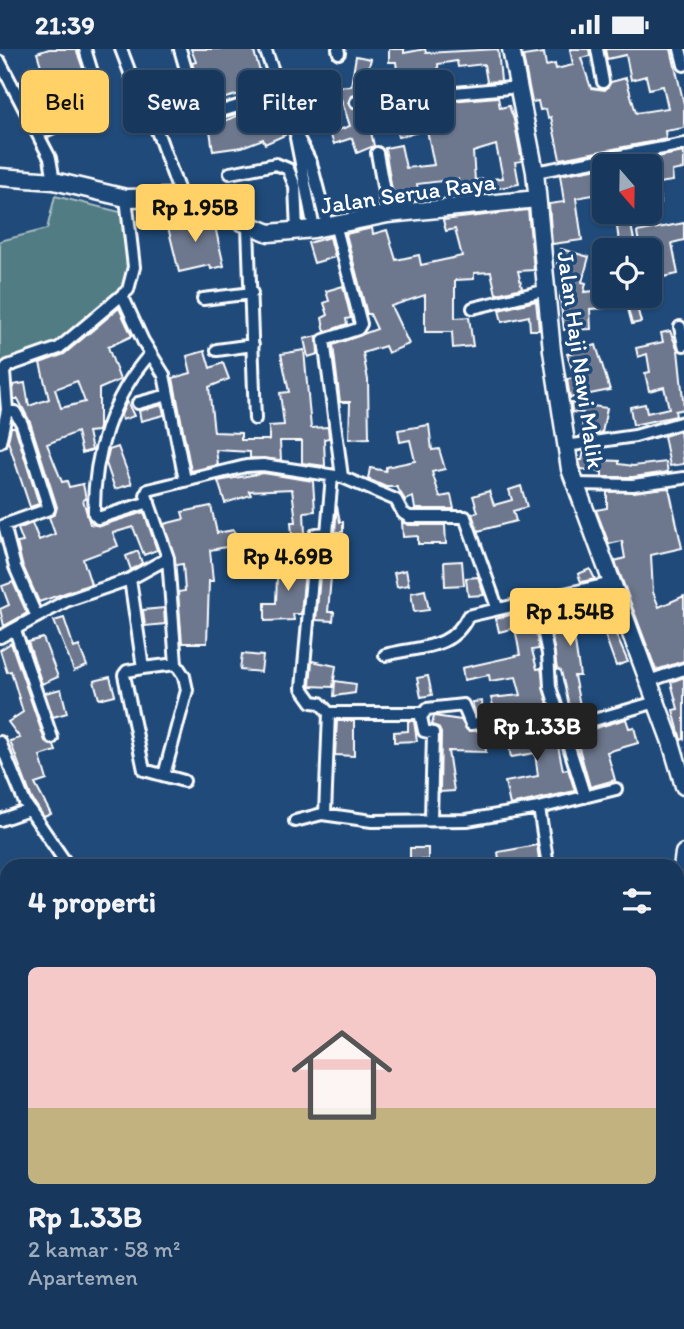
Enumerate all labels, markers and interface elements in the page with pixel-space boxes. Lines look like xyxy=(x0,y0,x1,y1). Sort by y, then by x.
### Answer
text: 21:39 xyxy=(35,9,95,41)
chip: Beli xyxy=(21,70,109,133)
chip: Sewa xyxy=(123,70,224,133)
chip: Filter xyxy=(238,70,341,133)
chip: Baru xyxy=(355,70,454,133)
north arrow xyxy=(592,154,662,224)
map controls xyxy=(592,154,662,308)
street label: Jalan Serua Raya xyxy=(319,166,498,220)
pin: Rp 1.95B xyxy=(123,185,267,244)
text: Rp 1.95B xyxy=(152,193,238,221)
button: locate xyxy=(592,238,662,308)
street label: Jalan Haji Nawi Malik xyxy=(551,249,611,471)
pin: Rp 4.69B xyxy=(216,533,360,593)
text: Rp 4.69B xyxy=(243,542,333,570)
pin: Rp 1.54B xyxy=(498,589,642,648)
text: Rp 1.54B xyxy=(526,597,614,625)
pin: Rp 1.33B xyxy=(465,703,609,763)
text: Rp 1.33B xyxy=(493,712,581,740)
icon: filters xyxy=(618,882,656,920)
text: 4 properti xyxy=(28,883,156,920)
icon: home xyxy=(279,1012,405,1138)
text: Rp 1.33B xyxy=(28,1198,142,1235)
text: 2 kamar · 58 m² xyxy=(28,1235,180,1263)
text: Apartemen xyxy=(28,1263,138,1291)

